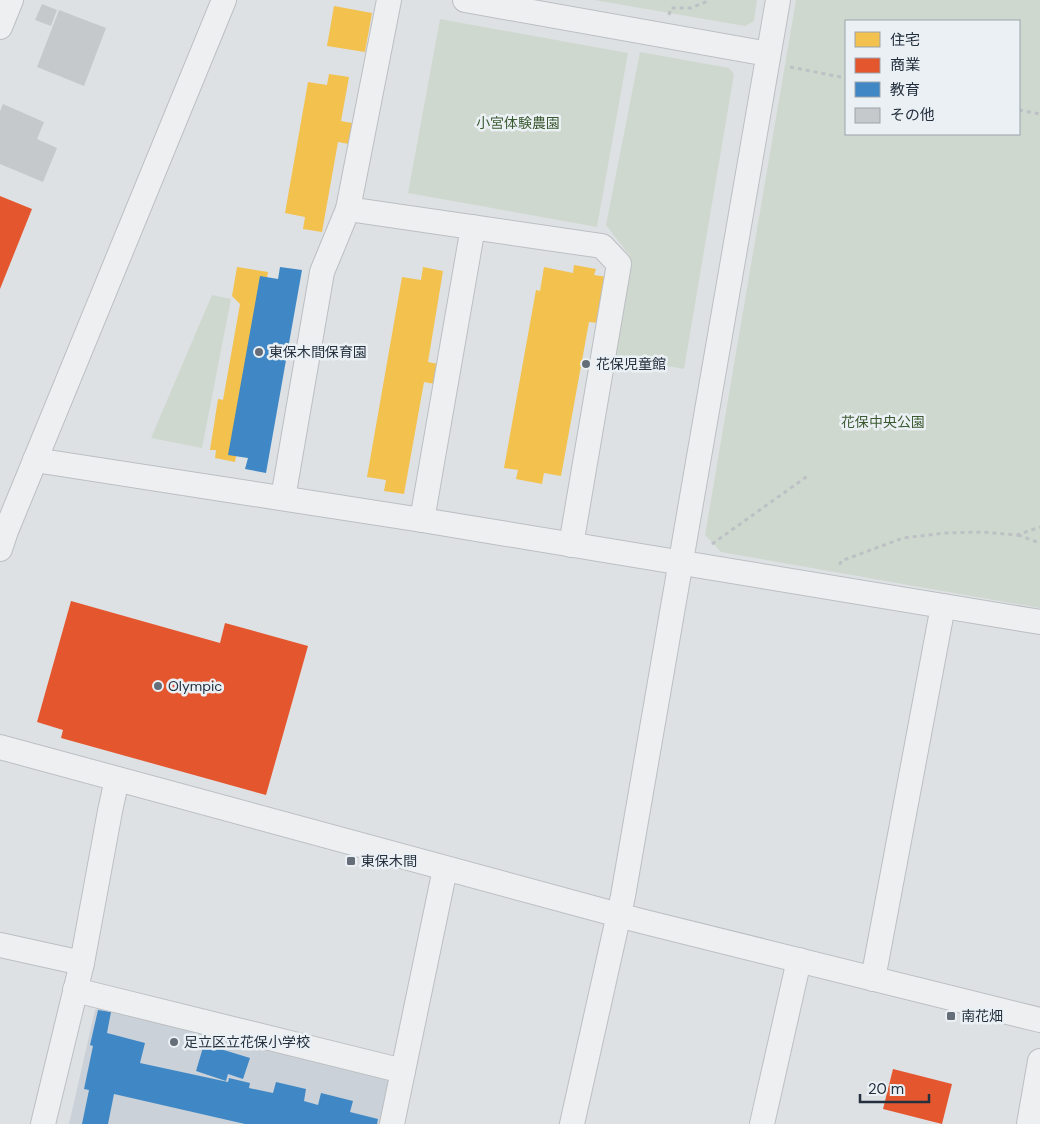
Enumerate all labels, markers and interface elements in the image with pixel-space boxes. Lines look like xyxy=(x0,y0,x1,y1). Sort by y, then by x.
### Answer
legend xyxy=(845,20,1020,135)
text: 住宅 xyxy=(890,30,920,50)
text: 商業 xyxy=(890,55,920,75)
text: 教育 xyxy=(890,80,920,100)
text: その他 xyxy=(890,105,935,125)
park label: 小宮体験農園 xyxy=(476,114,560,132)
place label: 東保木間保育園 xyxy=(269,343,367,361)
marker: 東保木間保育園 xyxy=(253,346,265,358)
place label: 花保児童館 xyxy=(596,355,666,373)
marker: 花保児童館 xyxy=(580,358,592,370)
park label: 花保中央公園 xyxy=(841,413,925,431)
place label: Olympic xyxy=(168,677,222,695)
marker: Olympic xyxy=(152,680,164,692)
place label: 東保木間 xyxy=(361,852,417,870)
marker: 東保木間 xyxy=(345,855,357,867)
place label: 南花畑 xyxy=(961,1007,1003,1025)
marker: 南花畑 xyxy=(945,1010,957,1022)
place label: 足立区立花保小学校 xyxy=(184,1033,310,1051)
marker: 足立区立花保小学校 xyxy=(168,1036,180,1048)
scale bar xyxy=(860,1072,929,1104)
text: 20 m xyxy=(868,1079,904,1099)

